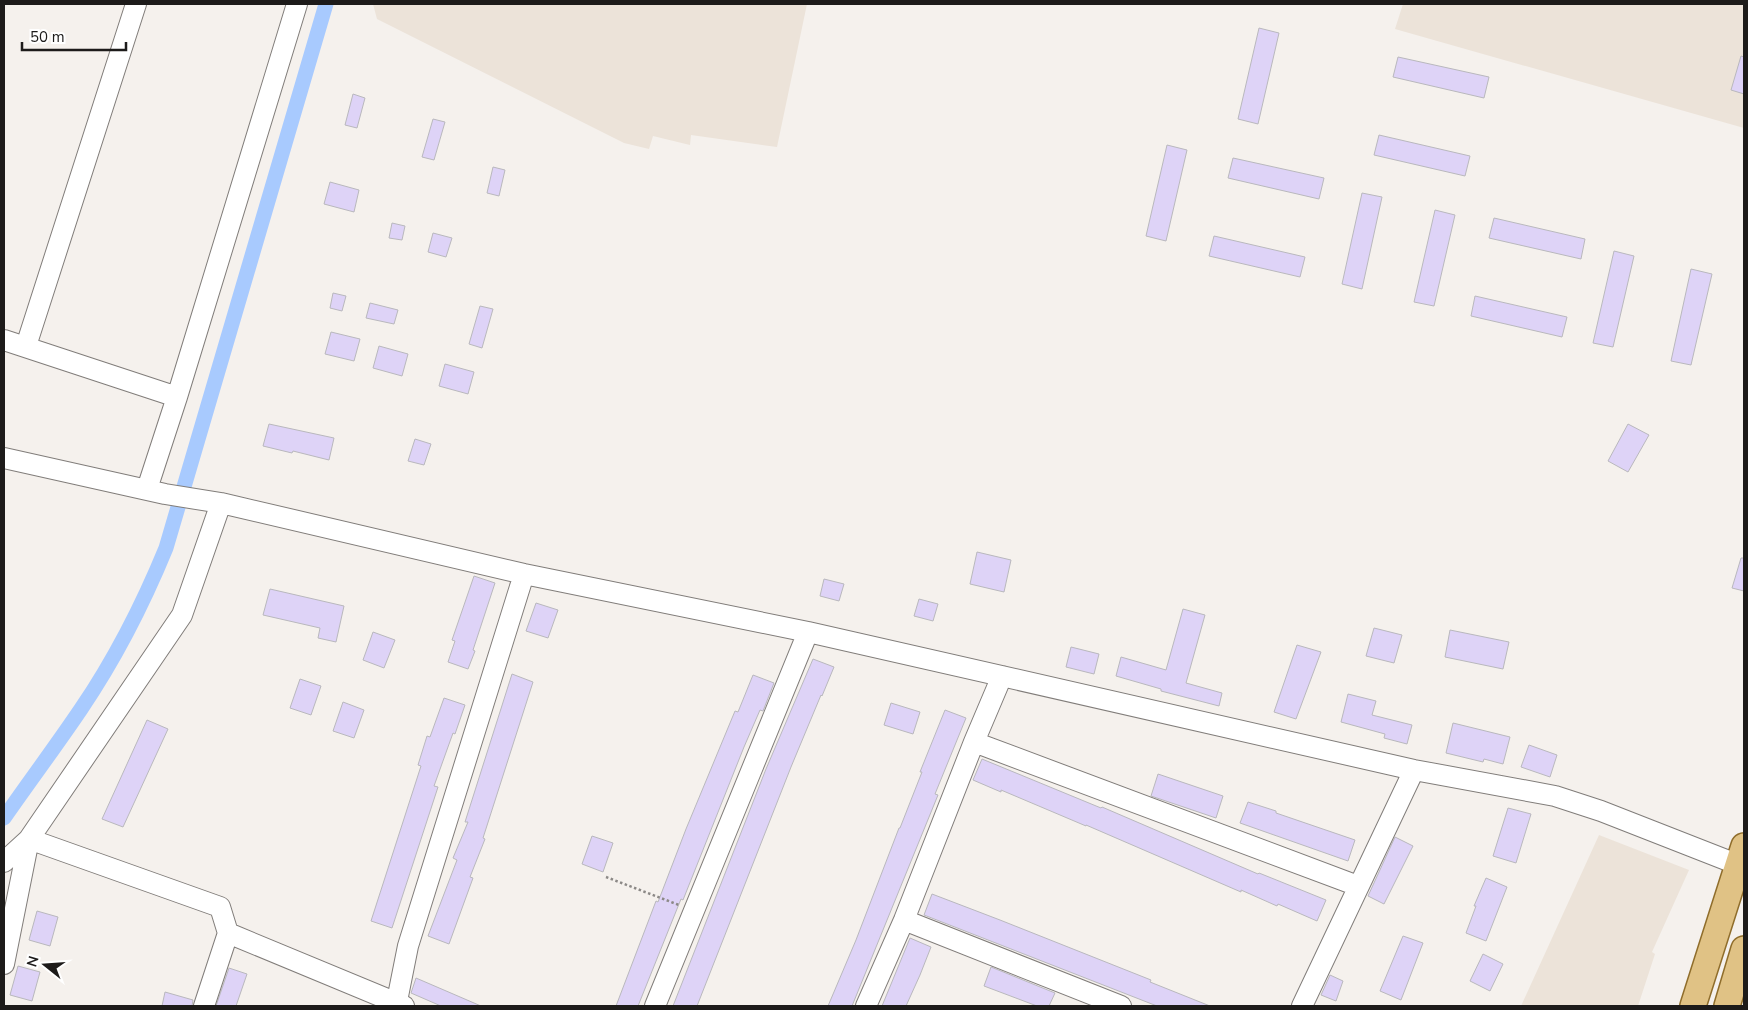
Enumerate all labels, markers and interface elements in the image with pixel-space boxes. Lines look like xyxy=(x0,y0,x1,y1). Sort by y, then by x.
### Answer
scale bar xyxy=(22,20,126,52)
text: 50 m xyxy=(30,27,65,47)
north arrow xyxy=(20,940,70,990)
text: N xyxy=(22,954,44,969)

